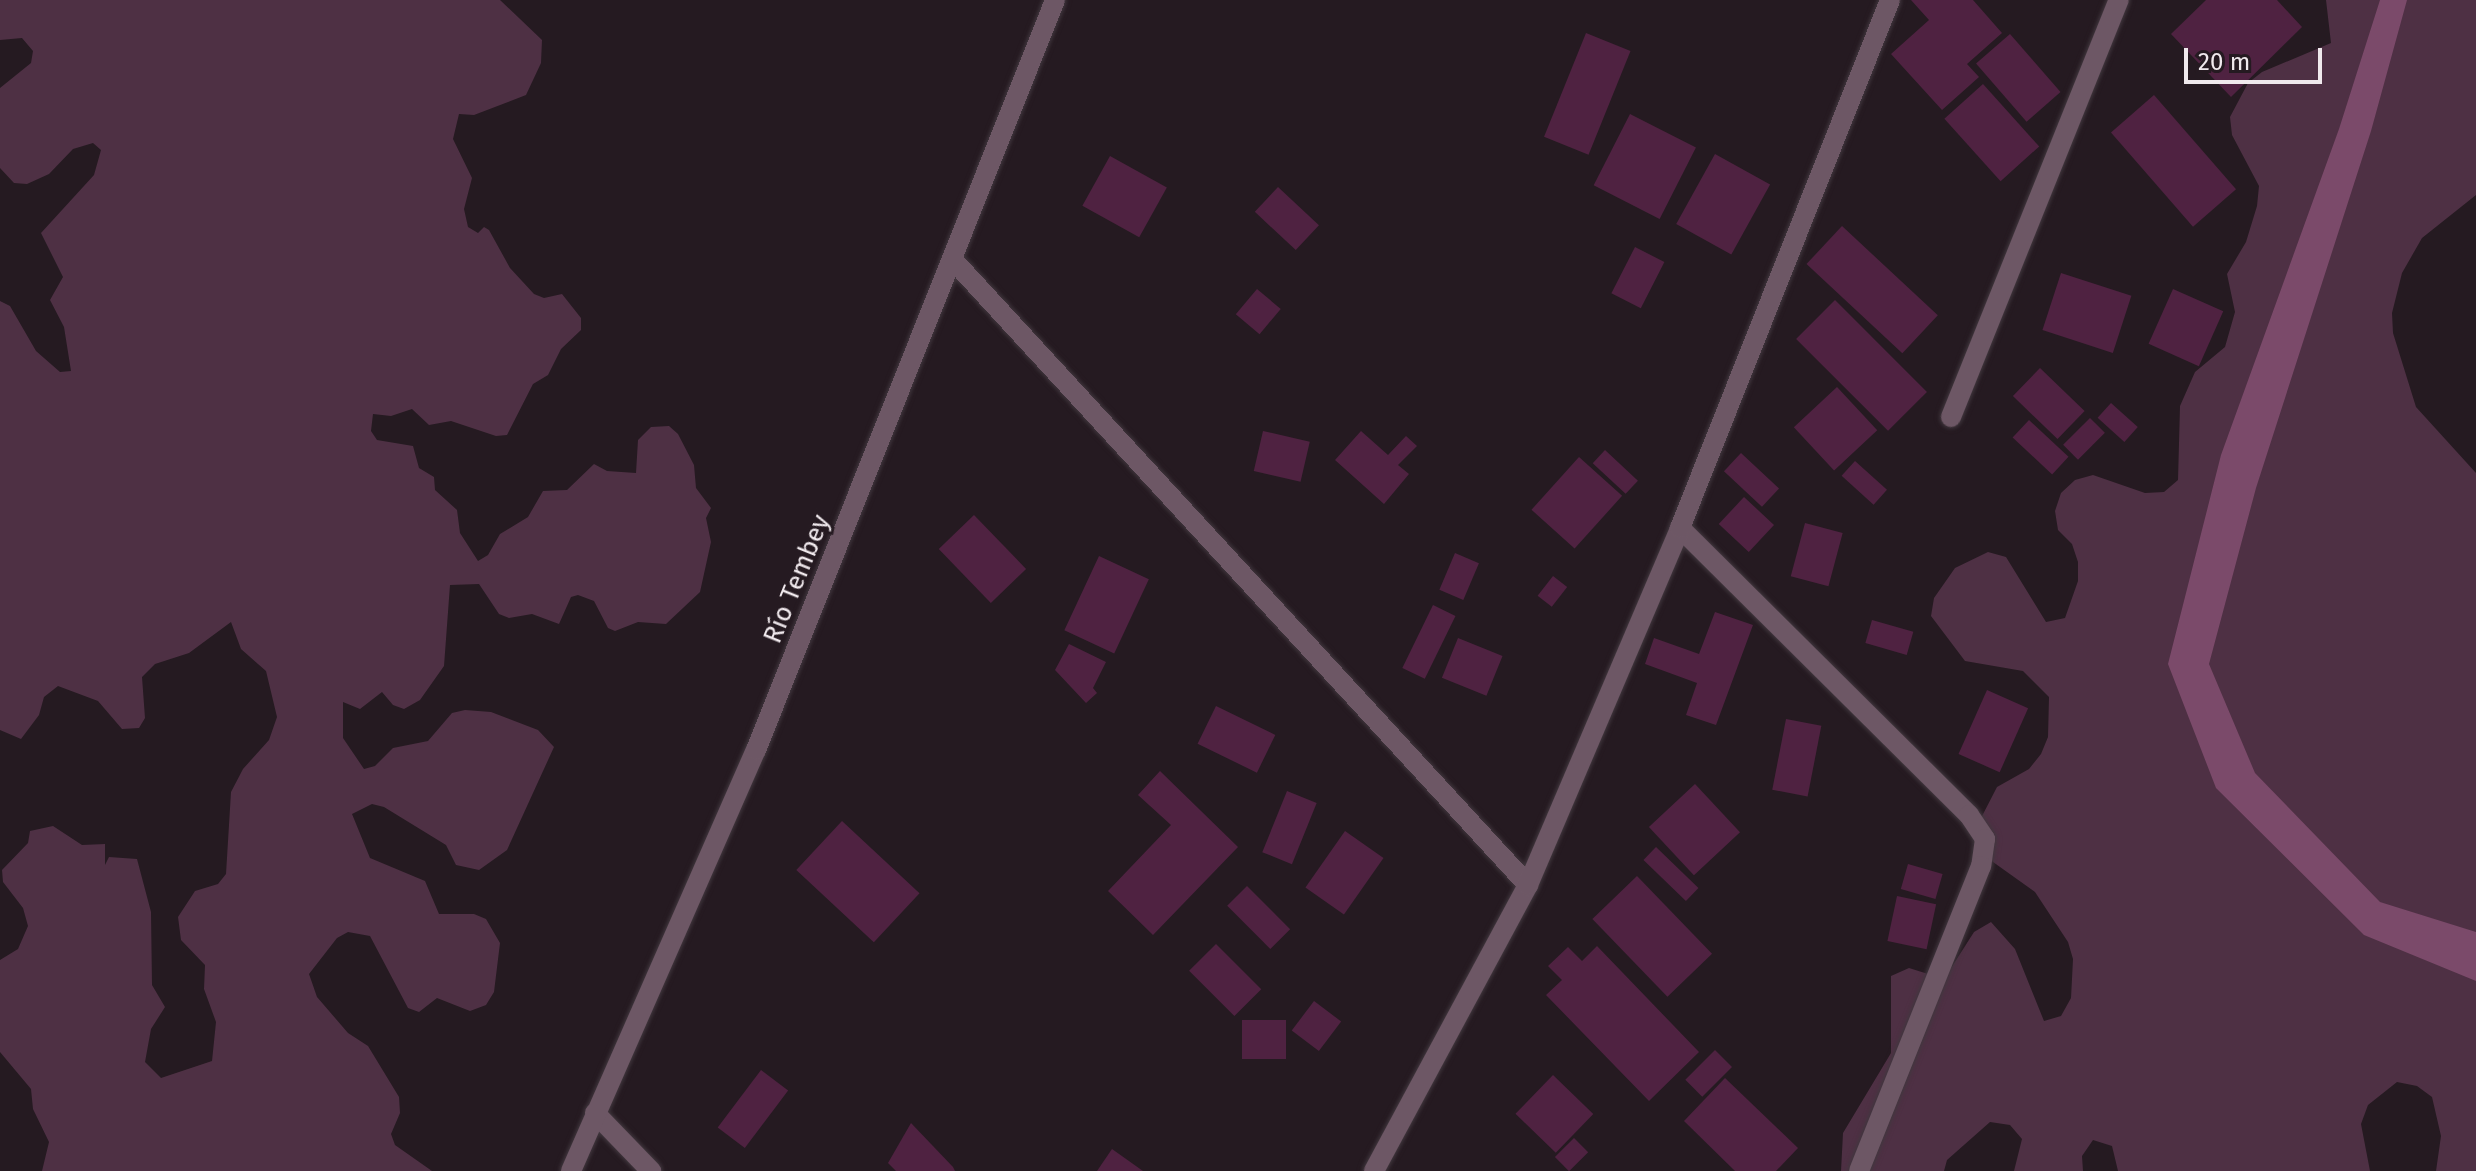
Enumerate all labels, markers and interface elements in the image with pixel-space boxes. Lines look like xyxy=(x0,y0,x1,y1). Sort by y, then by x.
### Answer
scale bar xyxy=(2188,32,2326,82)
text: 20 m xyxy=(2198,48,2250,76)
street label: Río Tembey xyxy=(757,510,837,648)

